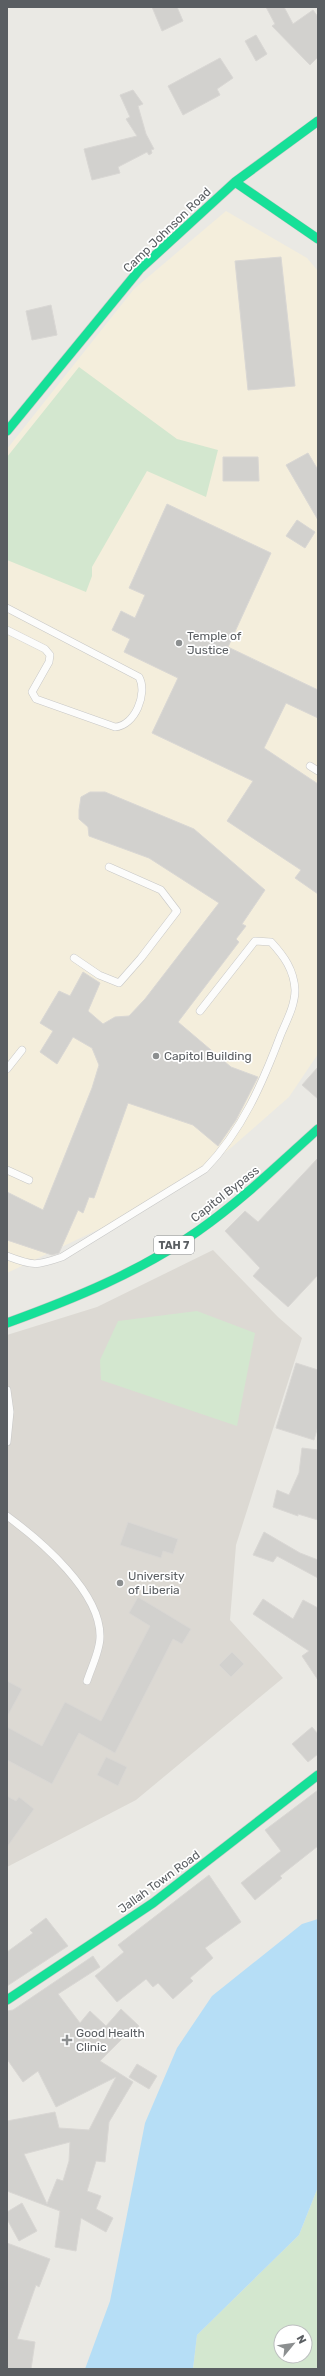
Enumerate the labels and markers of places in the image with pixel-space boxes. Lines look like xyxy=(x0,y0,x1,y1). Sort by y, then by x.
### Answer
place label: Temple of Justice xyxy=(187,629,242,657)
marker: Temple of Justice xyxy=(174,638,184,648)
place label: Capitol Building xyxy=(164,1049,252,1063)
marker: Capitol Building xyxy=(151,1051,161,1061)
place label: University of Liberia xyxy=(128,1569,185,1597)
marker: University of Liberia xyxy=(115,1578,125,1588)
place label: Good Health Clinic xyxy=(76,2026,145,2054)
marker: Good Health Clinic xyxy=(61,2034,73,2046)

